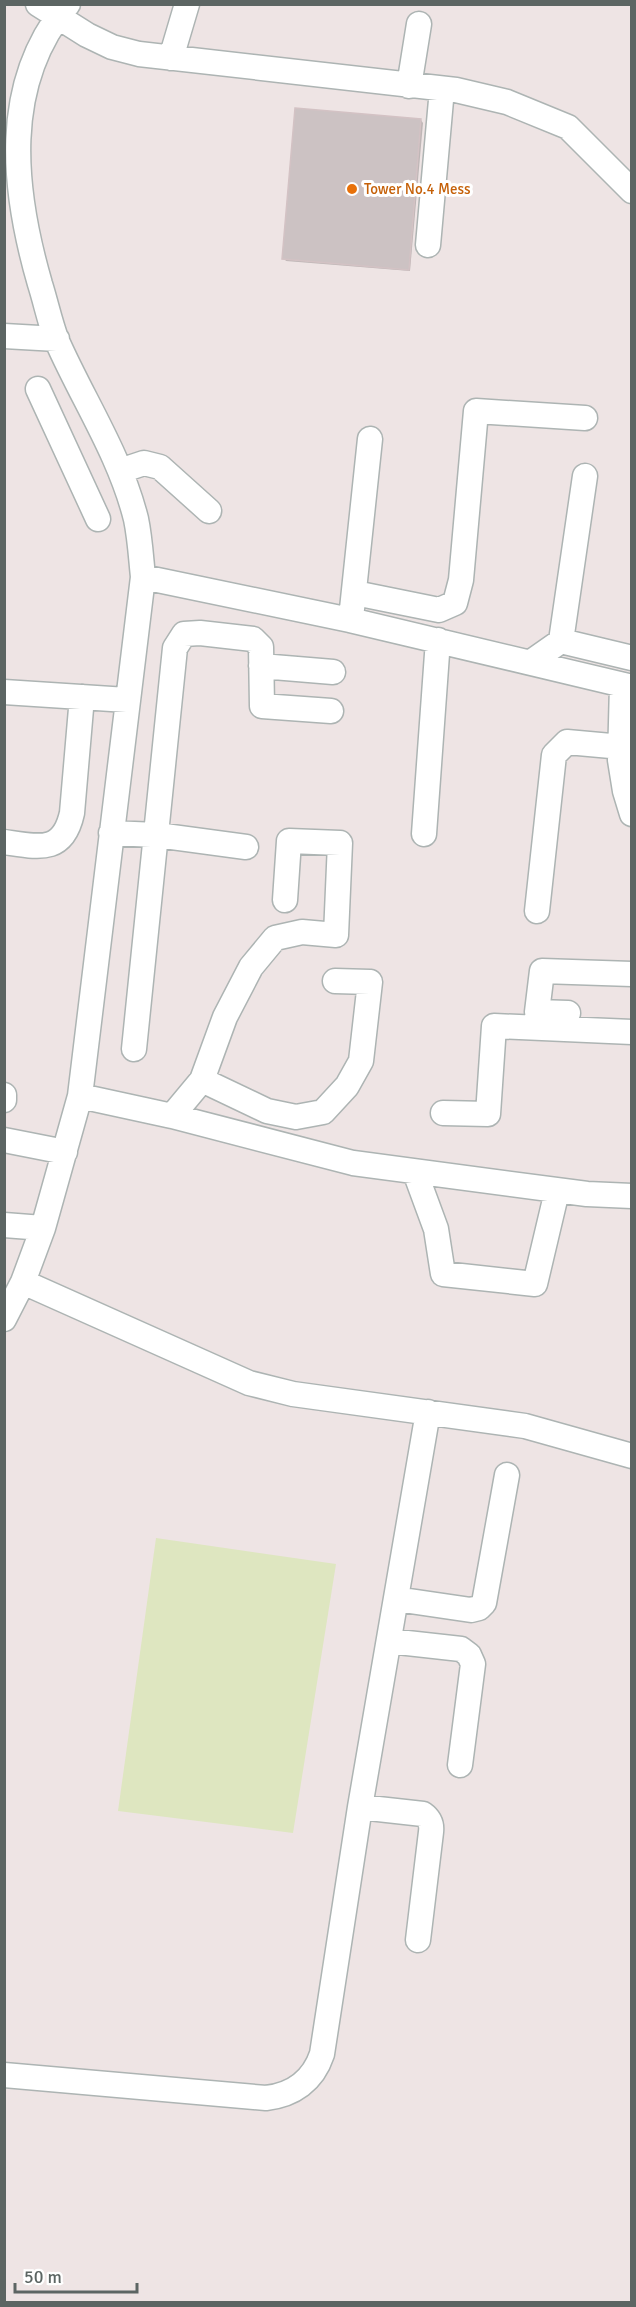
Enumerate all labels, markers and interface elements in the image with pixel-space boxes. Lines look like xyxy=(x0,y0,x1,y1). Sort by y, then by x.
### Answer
place label: Tower No.4 Mess xyxy=(364,180,471,198)
marker: Tower No.4 Mess xyxy=(345,182,359,196)
scale bar xyxy=(15,2256,136,2294)
text: 50 m xyxy=(24,2266,62,2288)

